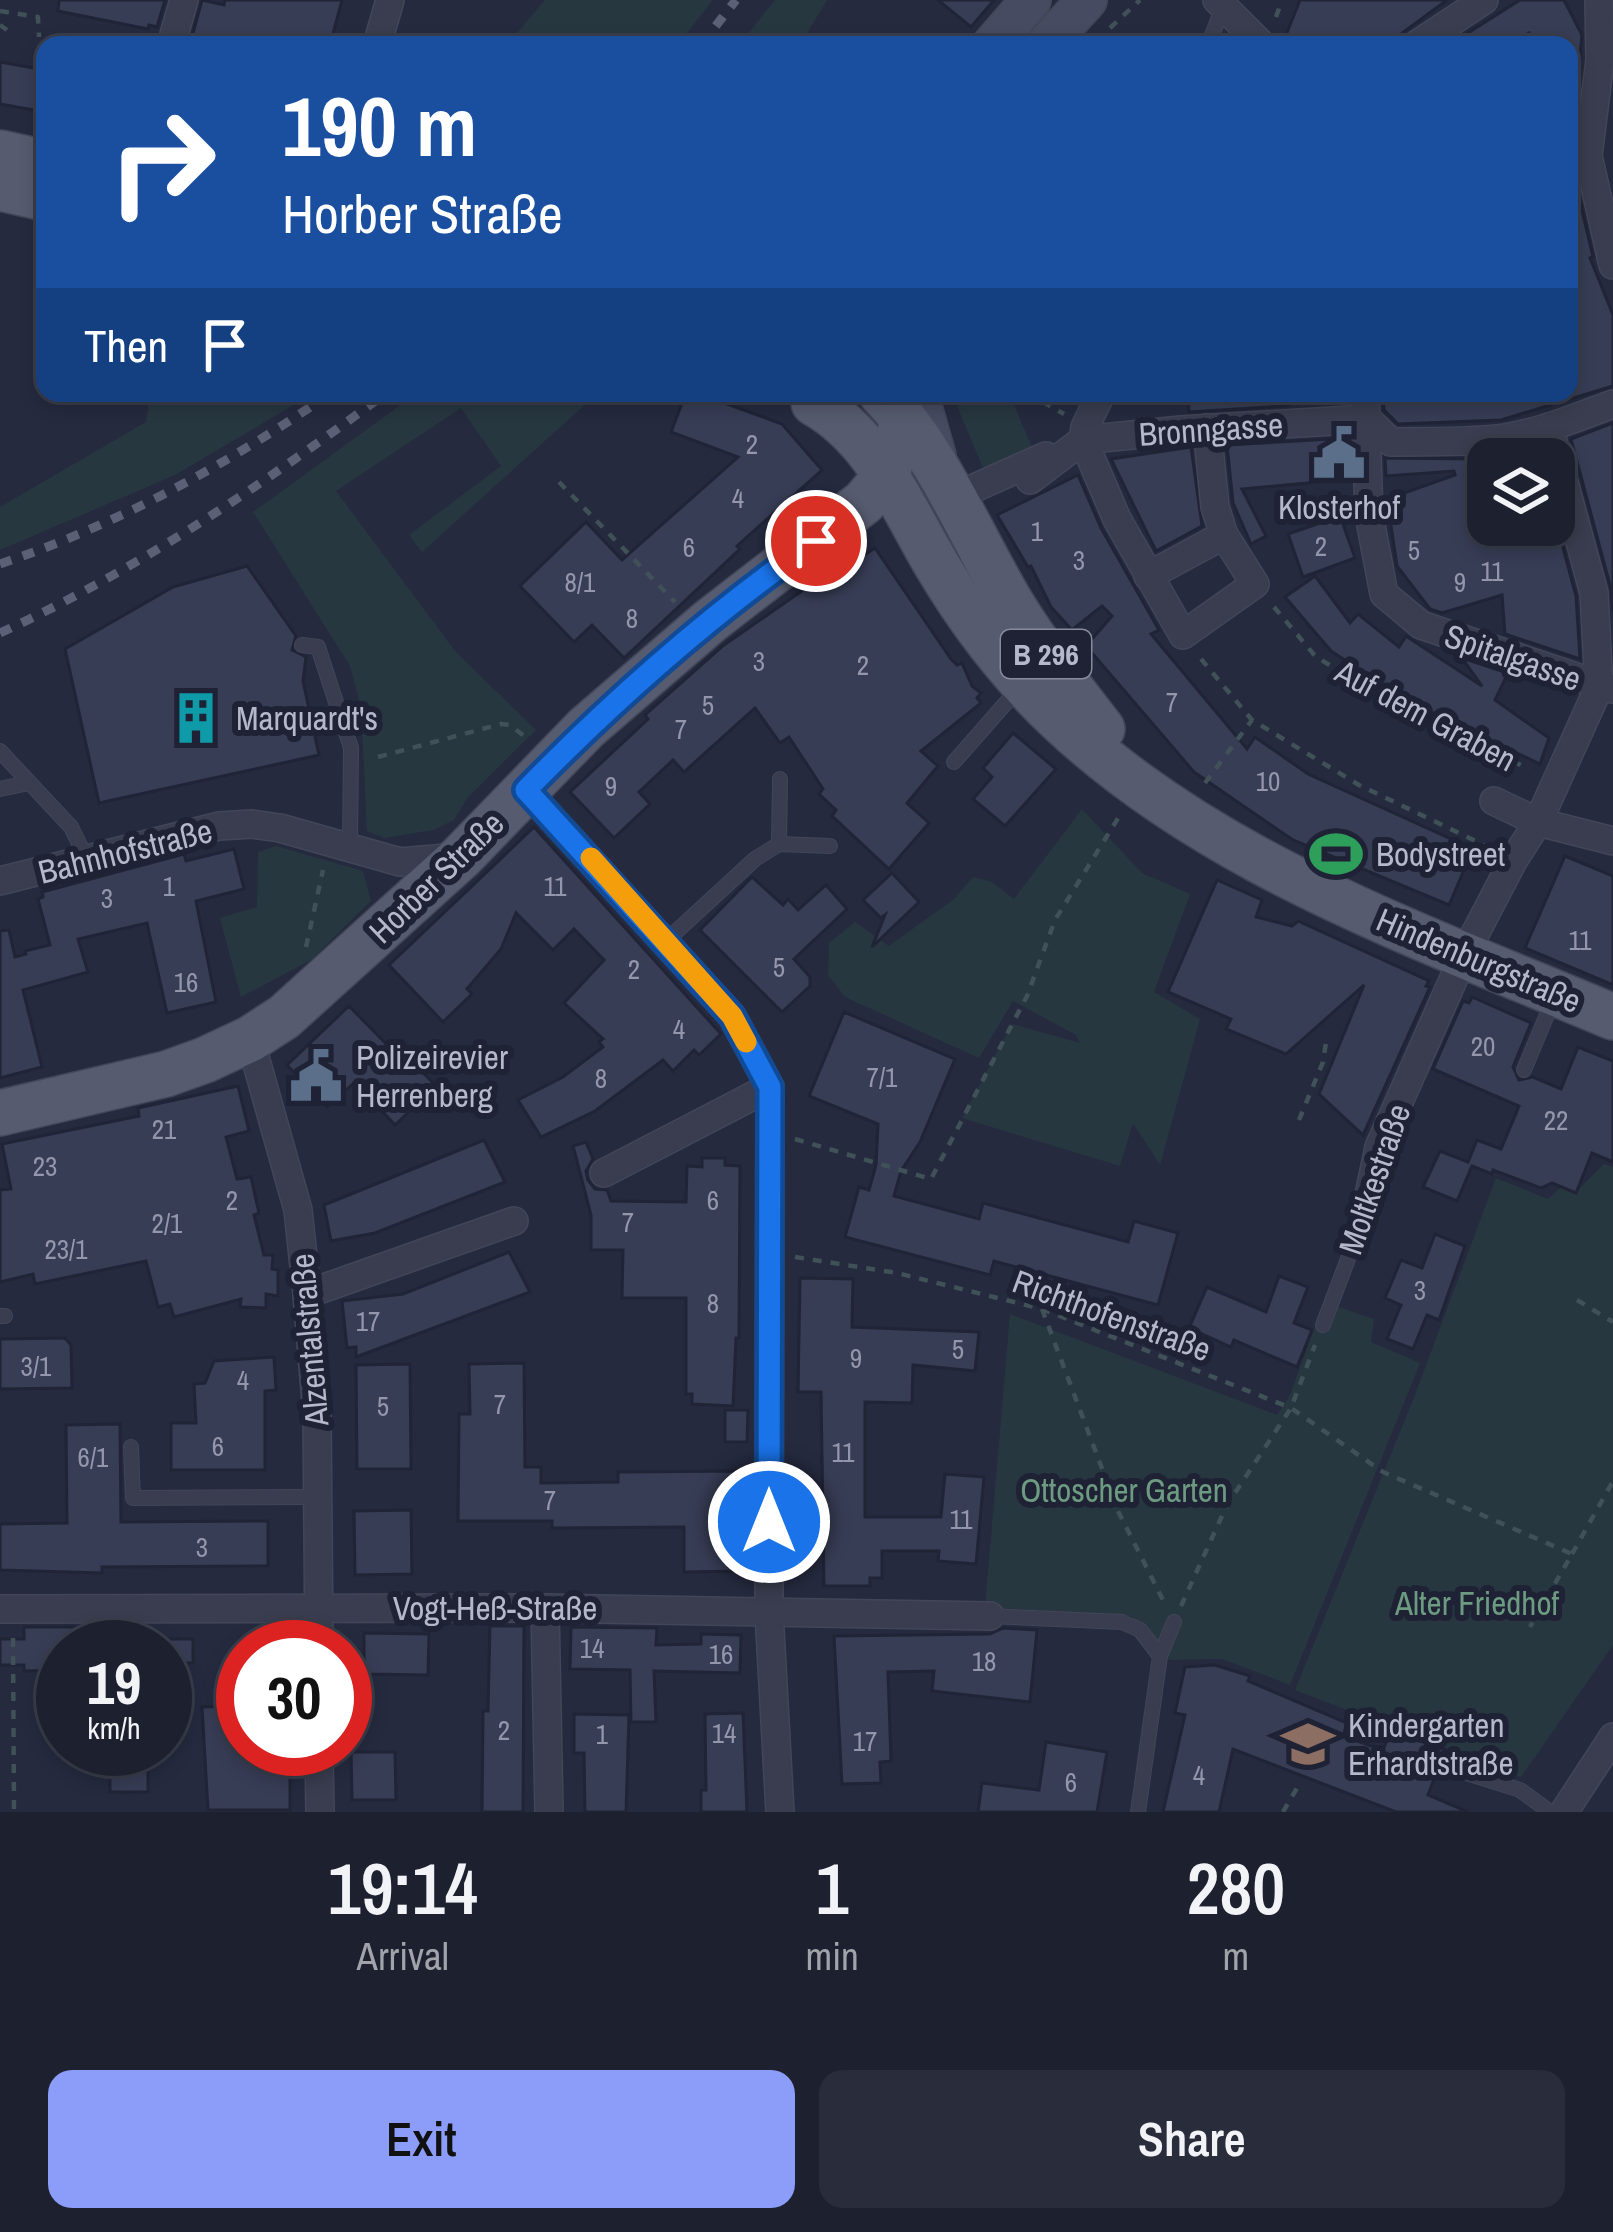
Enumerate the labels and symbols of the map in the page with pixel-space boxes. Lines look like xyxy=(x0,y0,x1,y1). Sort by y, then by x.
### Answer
street label: Bronngasse xyxy=(1137,402,1285,456)
public building icon: Klosterhof xyxy=(1310,424,1368,482)
house number: 2 xyxy=(746,426,758,462)
house number: 4 xyxy=(732,480,744,516)
place label: Klosterhof xyxy=(1278,485,1400,529)
pin xyxy=(765,490,867,592)
house number: 1 xyxy=(1031,513,1044,549)
house number: 2 xyxy=(1315,528,1327,564)
house number: 6 xyxy=(683,529,695,565)
house number: 5 xyxy=(1408,532,1420,568)
house number: 3 xyxy=(1073,542,1085,578)
house number: 11 xyxy=(1480,553,1504,589)
house number: 8/1 xyxy=(565,564,596,600)
house number: 9 xyxy=(1454,564,1466,600)
house number: 8 xyxy=(626,600,638,636)
street label: Spitalgasse xyxy=(1439,613,1587,701)
road number: B 296 xyxy=(1001,630,1091,678)
house number: 3 xyxy=(753,643,765,679)
house number: 2 xyxy=(857,647,869,683)
street label: Auf dem Graben xyxy=(1327,648,1524,781)
house number: 7 xyxy=(1166,684,1178,720)
house number: 5 xyxy=(702,687,714,723)
building icon: Marquardt's xyxy=(167,689,225,747)
place label: Marquardt's xyxy=(236,696,378,740)
house number: 7 xyxy=(675,711,687,747)
house number: 10 xyxy=(1256,763,1280,799)
house number: 9 xyxy=(605,768,617,804)
street label: Horber Straße xyxy=(359,802,513,952)
street label: Bahnhofstraße xyxy=(34,808,216,894)
sports icon: Bodystreet xyxy=(1307,825,1365,883)
place label: Bodystreet xyxy=(1376,832,1505,876)
house number: 1 xyxy=(163,868,176,904)
house number: 11 xyxy=(543,868,567,904)
house number: 3 xyxy=(101,880,113,916)
street label: Hindenburgstraße xyxy=(1370,897,1588,1023)
house number: 11 xyxy=(1568,922,1592,958)
house number: 5 xyxy=(773,949,785,985)
house number: 2 xyxy=(628,951,640,987)
house number: 16 xyxy=(174,964,198,1000)
house number: 4 xyxy=(673,1011,685,1047)
house number: 20 xyxy=(1471,1028,1495,1064)
place label: Polizeirevier Herrenberg xyxy=(356,1035,508,1117)
public building icon: Polizeirevier Herrenberg xyxy=(287,1047,345,1105)
house number: 7/1 xyxy=(867,1059,898,1095)
house number: 8 xyxy=(595,1060,607,1096)
street label: Moltkestraße xyxy=(1328,1098,1420,1260)
house number: 22 xyxy=(1544,1102,1568,1138)
house number: 21 xyxy=(152,1111,177,1147)
house number: 23 xyxy=(33,1148,57,1184)
house number: 2 xyxy=(226,1182,238,1218)
house number: 6 xyxy=(707,1182,719,1218)
house number: 7 xyxy=(622,1204,634,1240)
house number: 2/1 xyxy=(152,1205,183,1241)
house number: 23/1 xyxy=(44,1231,88,1267)
street label: Alzentalstraße xyxy=(280,1252,339,1429)
street label: Richthofenstraße xyxy=(1007,1259,1217,1371)
house number: 3 xyxy=(1414,1272,1426,1308)
house number: 8 xyxy=(707,1285,719,1321)
house number: 17 xyxy=(356,1303,380,1339)
house number: 5 xyxy=(952,1331,964,1367)
house number: 9 xyxy=(850,1340,862,1376)
house number: 3/1 xyxy=(21,1348,52,1384)
house number: 4 xyxy=(237,1362,249,1398)
house number: 7 xyxy=(494,1386,506,1422)
house number: 5 xyxy=(377,1388,389,1424)
house number: 6 xyxy=(212,1428,224,1464)
house number: 11 xyxy=(831,1434,855,1470)
house number: 6/1 xyxy=(78,1439,109,1475)
position arrow xyxy=(706,1459,832,1585)
park label: Ottoscher Garten xyxy=(1020,1468,1228,1512)
house number: 7 xyxy=(544,1482,556,1518)
house number: 11 xyxy=(949,1501,973,1537)
house number: 3 xyxy=(196,1529,208,1565)
park label: Alter Friedhof xyxy=(1394,1581,1559,1625)
street label: Vogt-Heß-Straße xyxy=(393,1586,597,1630)
speed limit sign: 30 xyxy=(216,1620,372,1776)
house number: 14 xyxy=(580,1630,604,1666)
house number: 16 xyxy=(709,1636,733,1672)
house number: 18 xyxy=(972,1643,996,1679)
place label: Kindergarten Erhardtstraße xyxy=(1348,1703,1513,1785)
house number: 2 xyxy=(498,1712,510,1748)
house number: 14 xyxy=(712,1715,736,1751)
school or university icon: Kindergarten Erhardtstraße xyxy=(1279,1715,1337,1773)
house number: 1 xyxy=(596,1716,609,1752)
house number: 17 xyxy=(853,1723,877,1759)
house number: 4 xyxy=(1193,1757,1205,1793)
house number: 6 xyxy=(1065,1764,1077,1800)

